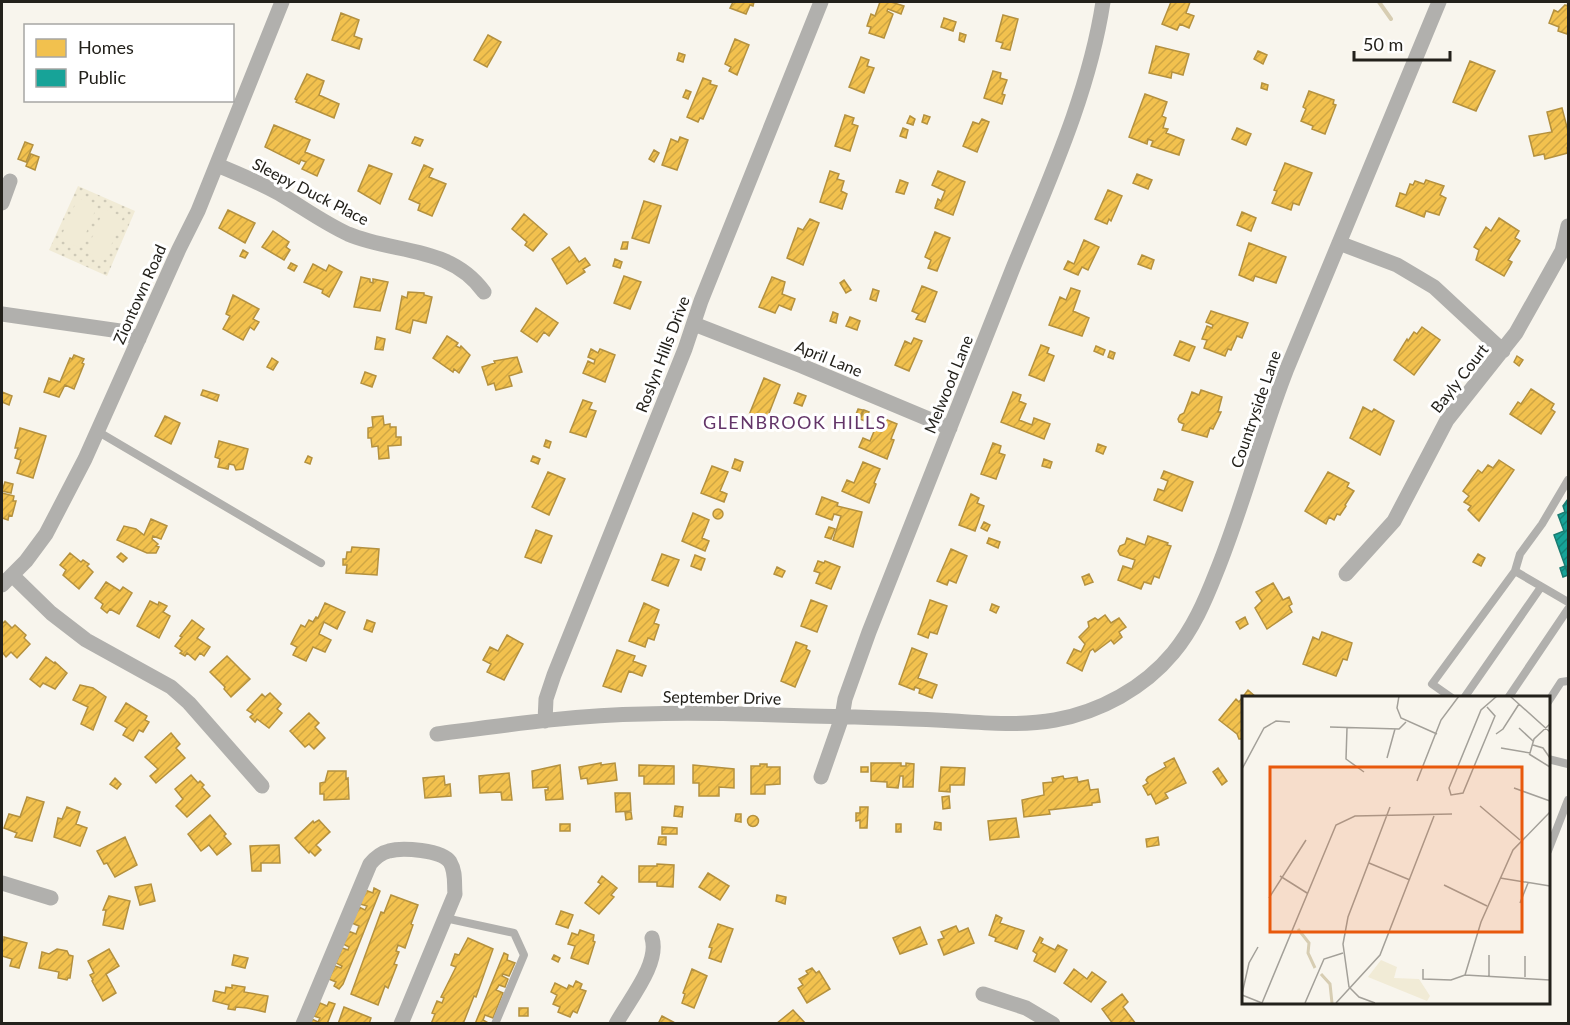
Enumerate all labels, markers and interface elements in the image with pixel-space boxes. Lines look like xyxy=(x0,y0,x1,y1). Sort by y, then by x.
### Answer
legend xyxy=(24,24,234,102)
scale bar xyxy=(1354,24,1450,62)
text: 50 m xyxy=(1363,33,1403,55)
text: Homes xyxy=(78,36,134,58)
text: Public xyxy=(78,66,126,88)
street label: Sleepy Duck Place xyxy=(250,153,372,229)
street label: Ziontown Road xyxy=(109,241,169,347)
street label: Roslyn Hills Drive xyxy=(631,293,693,415)
street label: Melwood Lane xyxy=(920,332,976,436)
street label: April Lane xyxy=(793,336,865,380)
street label: Bayly Court xyxy=(1426,340,1492,416)
street label: Countryside Lane xyxy=(1226,348,1284,470)
district label: GLENBROOK HILLS xyxy=(703,411,887,433)
street label: September Drive xyxy=(663,686,781,708)
inset map xyxy=(1242,696,1549,1004)

